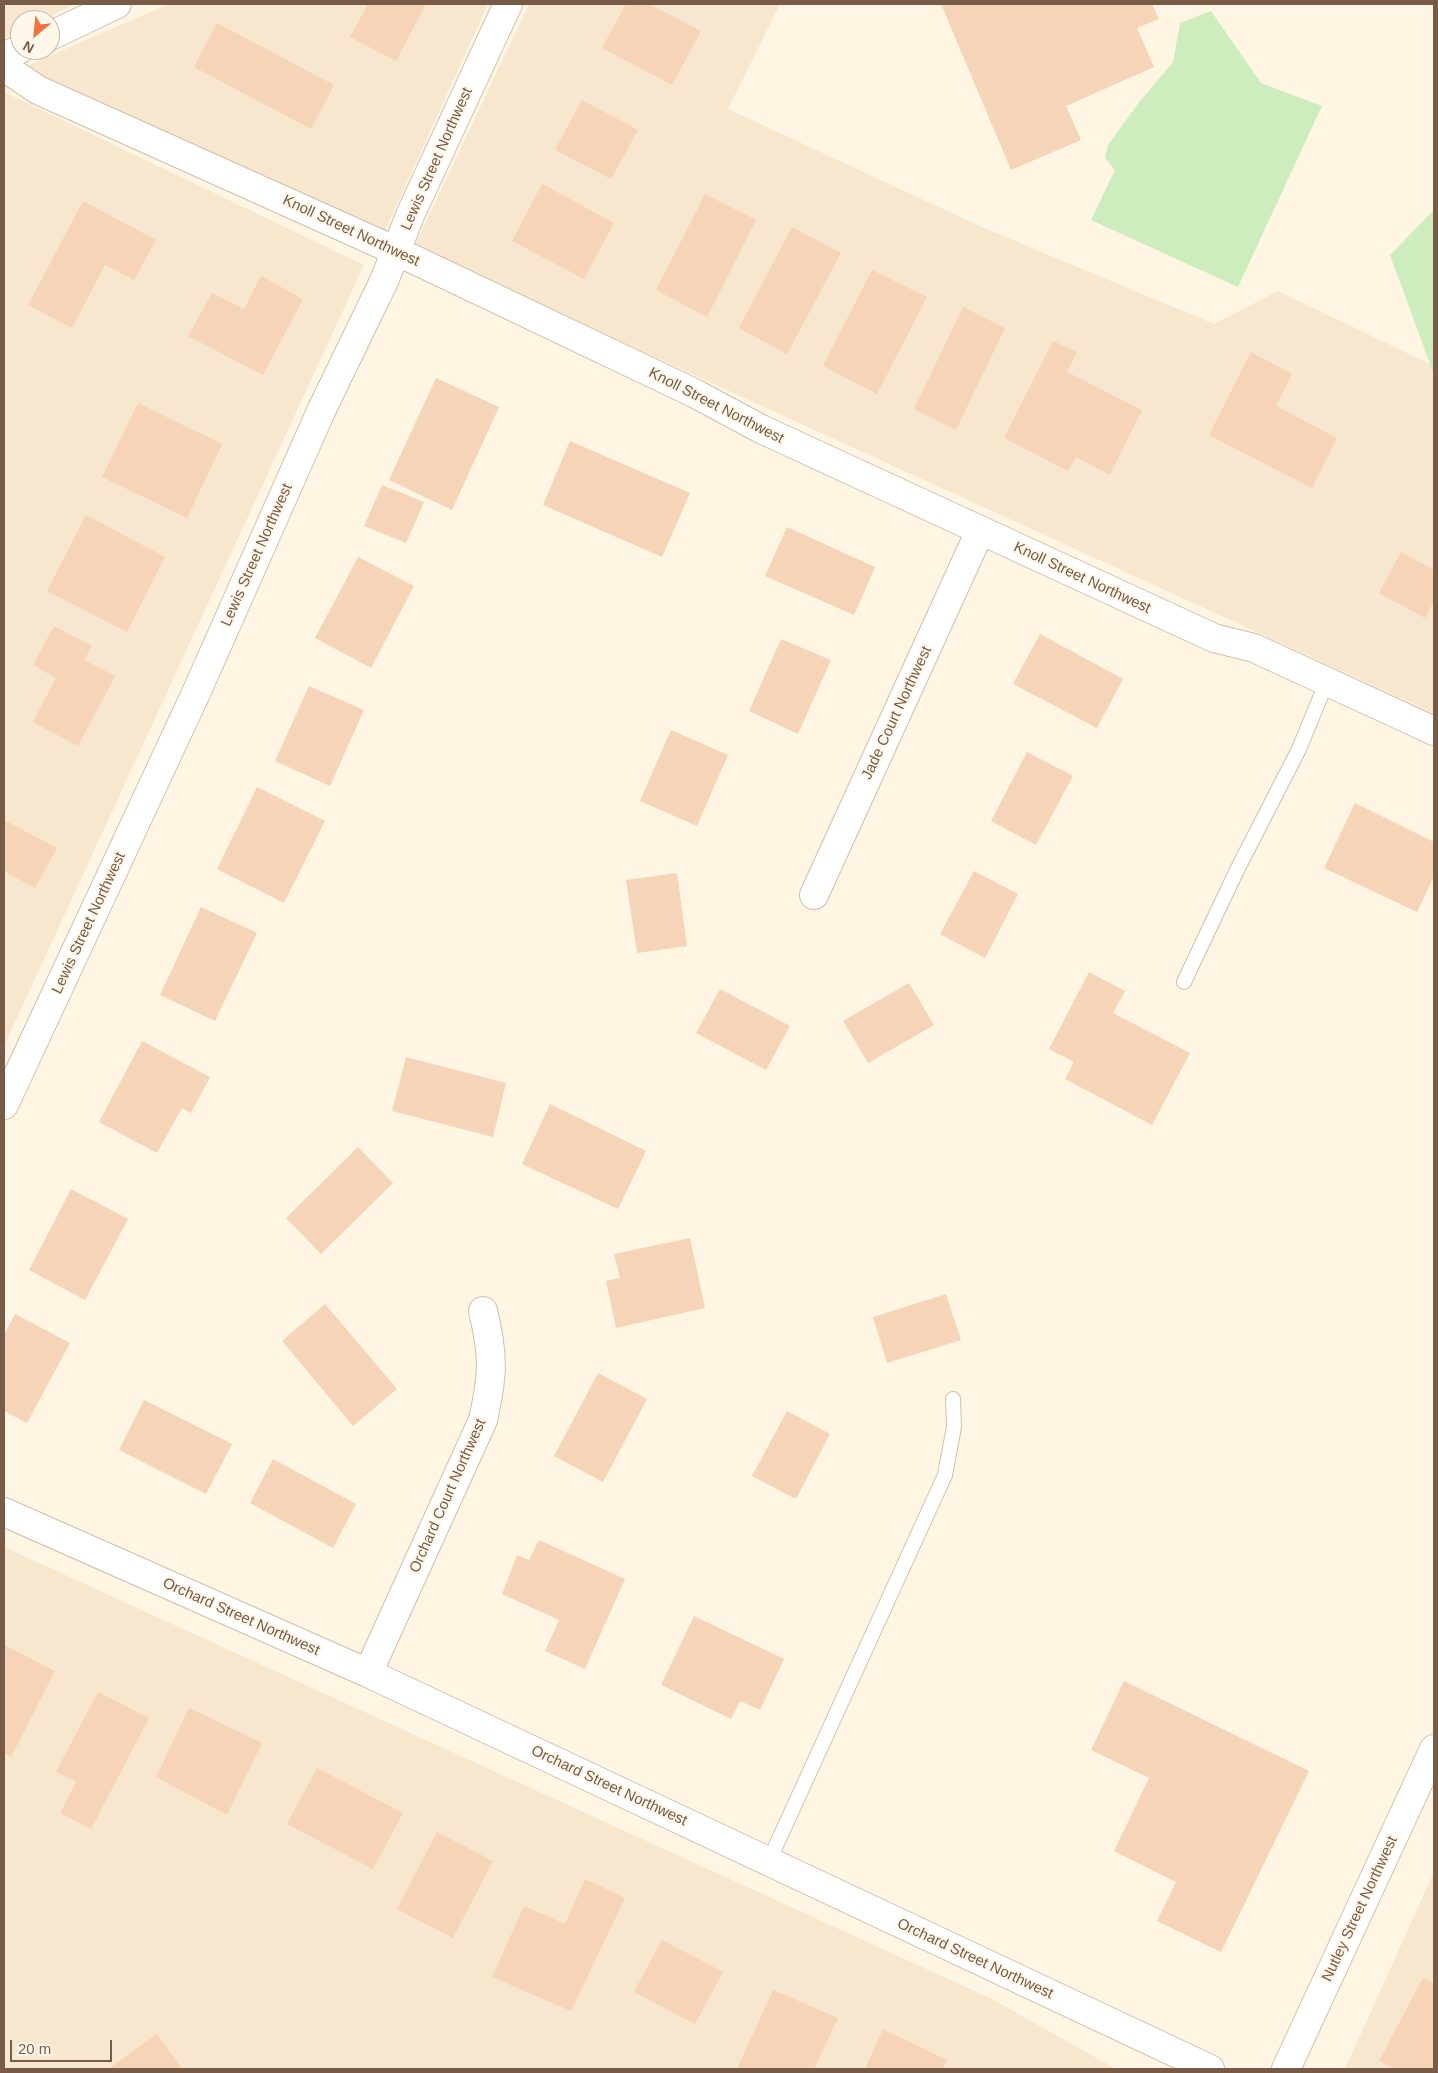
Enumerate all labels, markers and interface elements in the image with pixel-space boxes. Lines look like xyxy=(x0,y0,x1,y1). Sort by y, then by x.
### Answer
north arrow xyxy=(10,10,60,60)
text: N xyxy=(20,38,37,57)
street label: Lewis Street Northwest xyxy=(397,85,477,233)
street label: Knoll Street Northwest xyxy=(280,191,422,271)
street label: Knoll Street Northwest xyxy=(645,364,787,448)
street label: Lewis Street Northwest xyxy=(217,481,297,629)
street label: Knoll Street Northwest xyxy=(1011,538,1153,618)
street label: Jade Court Northwest xyxy=(858,643,936,783)
street label: Lewis Street Northwest xyxy=(48,849,130,997)
street label: Orchard Court Northwest xyxy=(406,1416,490,1576)
street label: Orchard Street Northwest xyxy=(160,1574,322,1660)
street label: Orchard Street Northwest xyxy=(528,1742,690,1830)
street label: Nutley Street Northwest xyxy=(1318,1833,1402,1985)
street label: Orchard Street Northwest xyxy=(894,1915,1056,2003)
scale bar xyxy=(12,2030,115,2062)
text: 20 m xyxy=(18,2040,51,2057)

